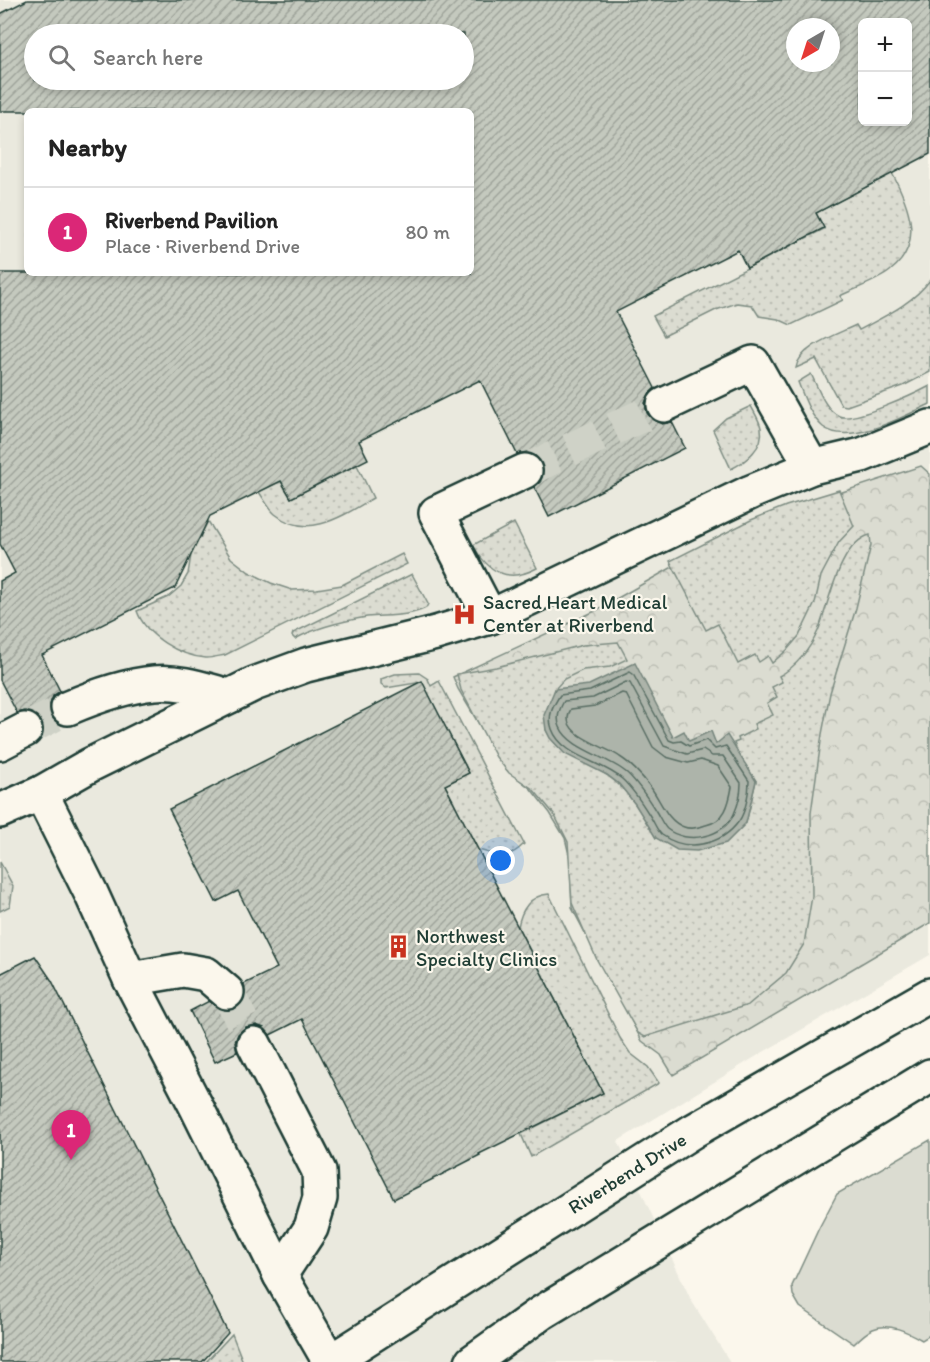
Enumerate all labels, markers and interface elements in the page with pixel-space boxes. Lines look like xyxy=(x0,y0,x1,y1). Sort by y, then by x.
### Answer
north arrow xyxy=(786,18,840,72)
map controls xyxy=(858,18,912,126)
button: + xyxy=(858,18,912,72)
search box xyxy=(24,24,474,90)
icon: search xyxy=(45,41,78,74)
text: Search here xyxy=(93,44,203,71)
button: − xyxy=(858,72,912,126)
text: Nearby xyxy=(48,131,127,163)
text: Riverbend Pavilion xyxy=(105,207,278,234)
text: 1 xyxy=(63,220,72,244)
text: 80 m xyxy=(405,220,450,244)
text: Place · Riverbend Drive xyxy=(105,234,300,258)
place label: Sacred Heart Medical Center at Riverbend xyxy=(483,590,668,637)
hospital icon: Sacred Heart Medical Center at Riverbend xyxy=(452,601,478,627)
your location xyxy=(486,846,515,875)
place label: Northwest Specialty Clinics xyxy=(416,924,557,971)
building icon: Northwest Specialty Clinics xyxy=(385,934,411,960)
pin: 1 xyxy=(52,1110,90,1160)
street label: Riverbend Drive xyxy=(563,1127,691,1219)

